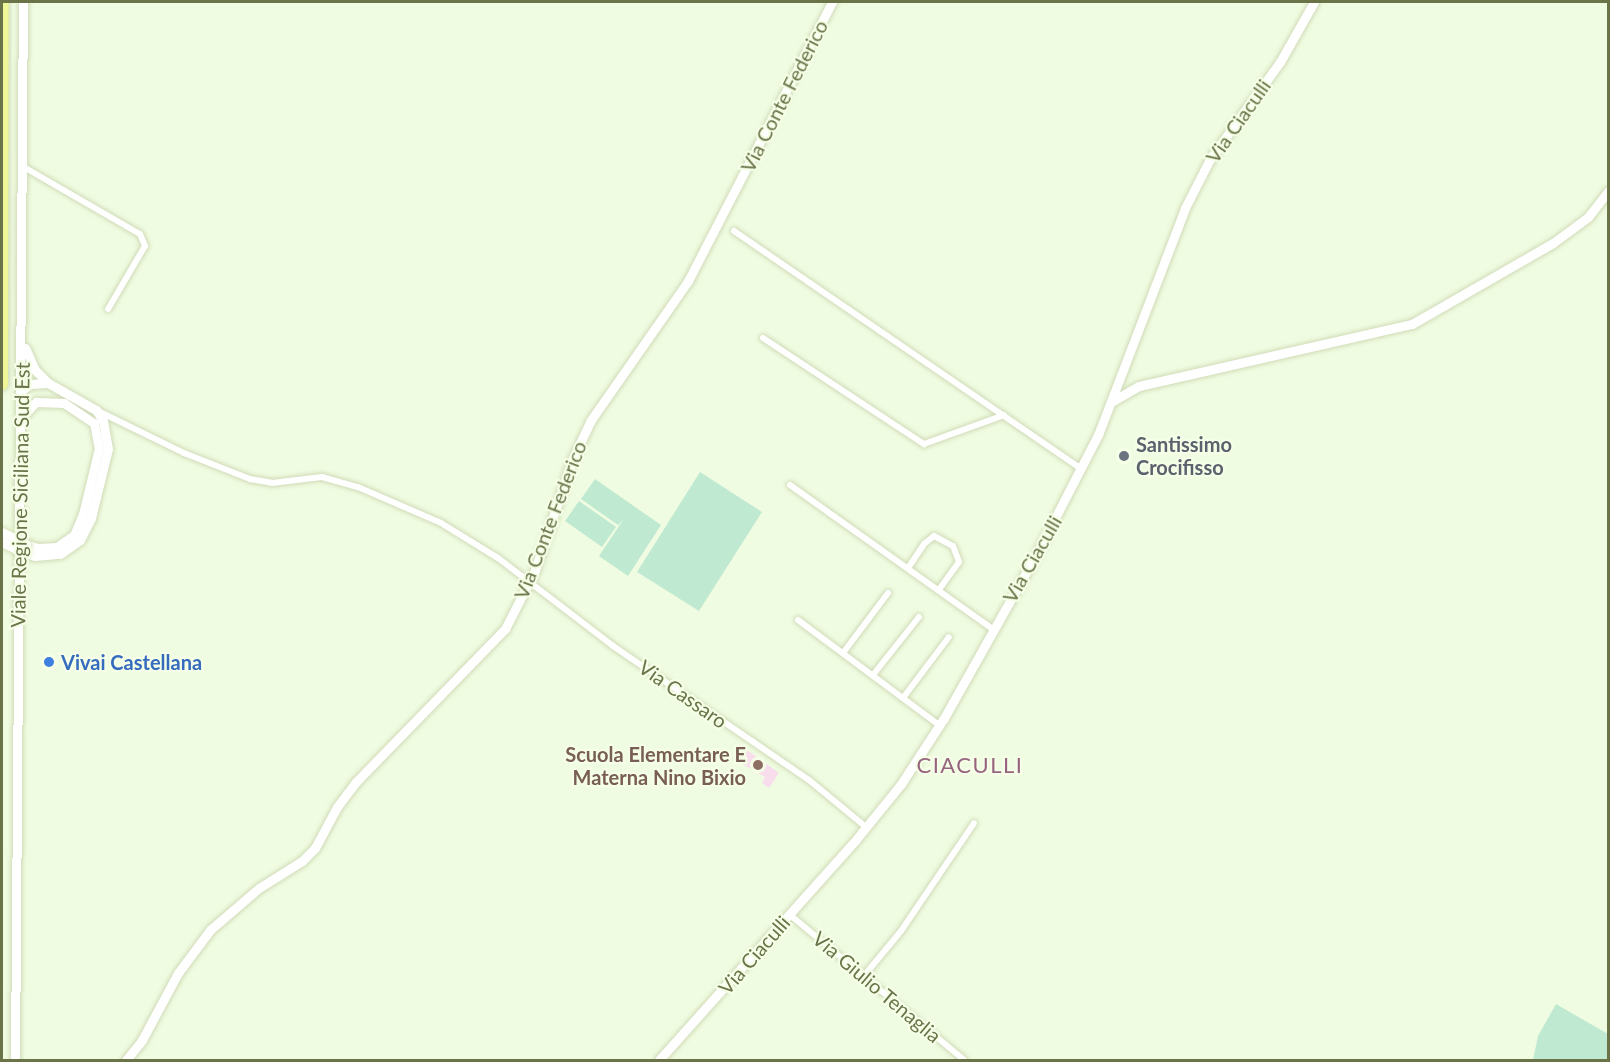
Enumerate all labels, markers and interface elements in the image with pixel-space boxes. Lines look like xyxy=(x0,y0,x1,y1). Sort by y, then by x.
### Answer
street label: Via Conte Federico xyxy=(735,16,833,176)
street label: Via Ciaculli xyxy=(1201,75,1275,167)
street label: Viale Regione Siciliana Sud Est xyxy=(6,362,34,628)
place label: Santissimo Crocifisso xyxy=(1136,432,1232,479)
street label: Via Conte Federico xyxy=(509,438,591,602)
marker: Santissimo Crocifisso xyxy=(1117,449,1131,463)
street label: Via Ciaculli xyxy=(997,511,1067,607)
place label: Vivai Castellana xyxy=(61,650,202,674)
marker: Vivai Castellana xyxy=(42,655,56,669)
street label: Via Cassaro xyxy=(634,655,732,733)
place label: Scuola Elementare E Materna Nino Bixio xyxy=(565,742,746,789)
district label: CIACULLI xyxy=(917,752,1023,778)
marker: Scuola Elementare E Materna Nino Bixio xyxy=(751,758,765,772)
street label: Via Ciaculli xyxy=(713,911,795,999)
street label: Via Giulio Tenaglia xyxy=(808,926,946,1048)

